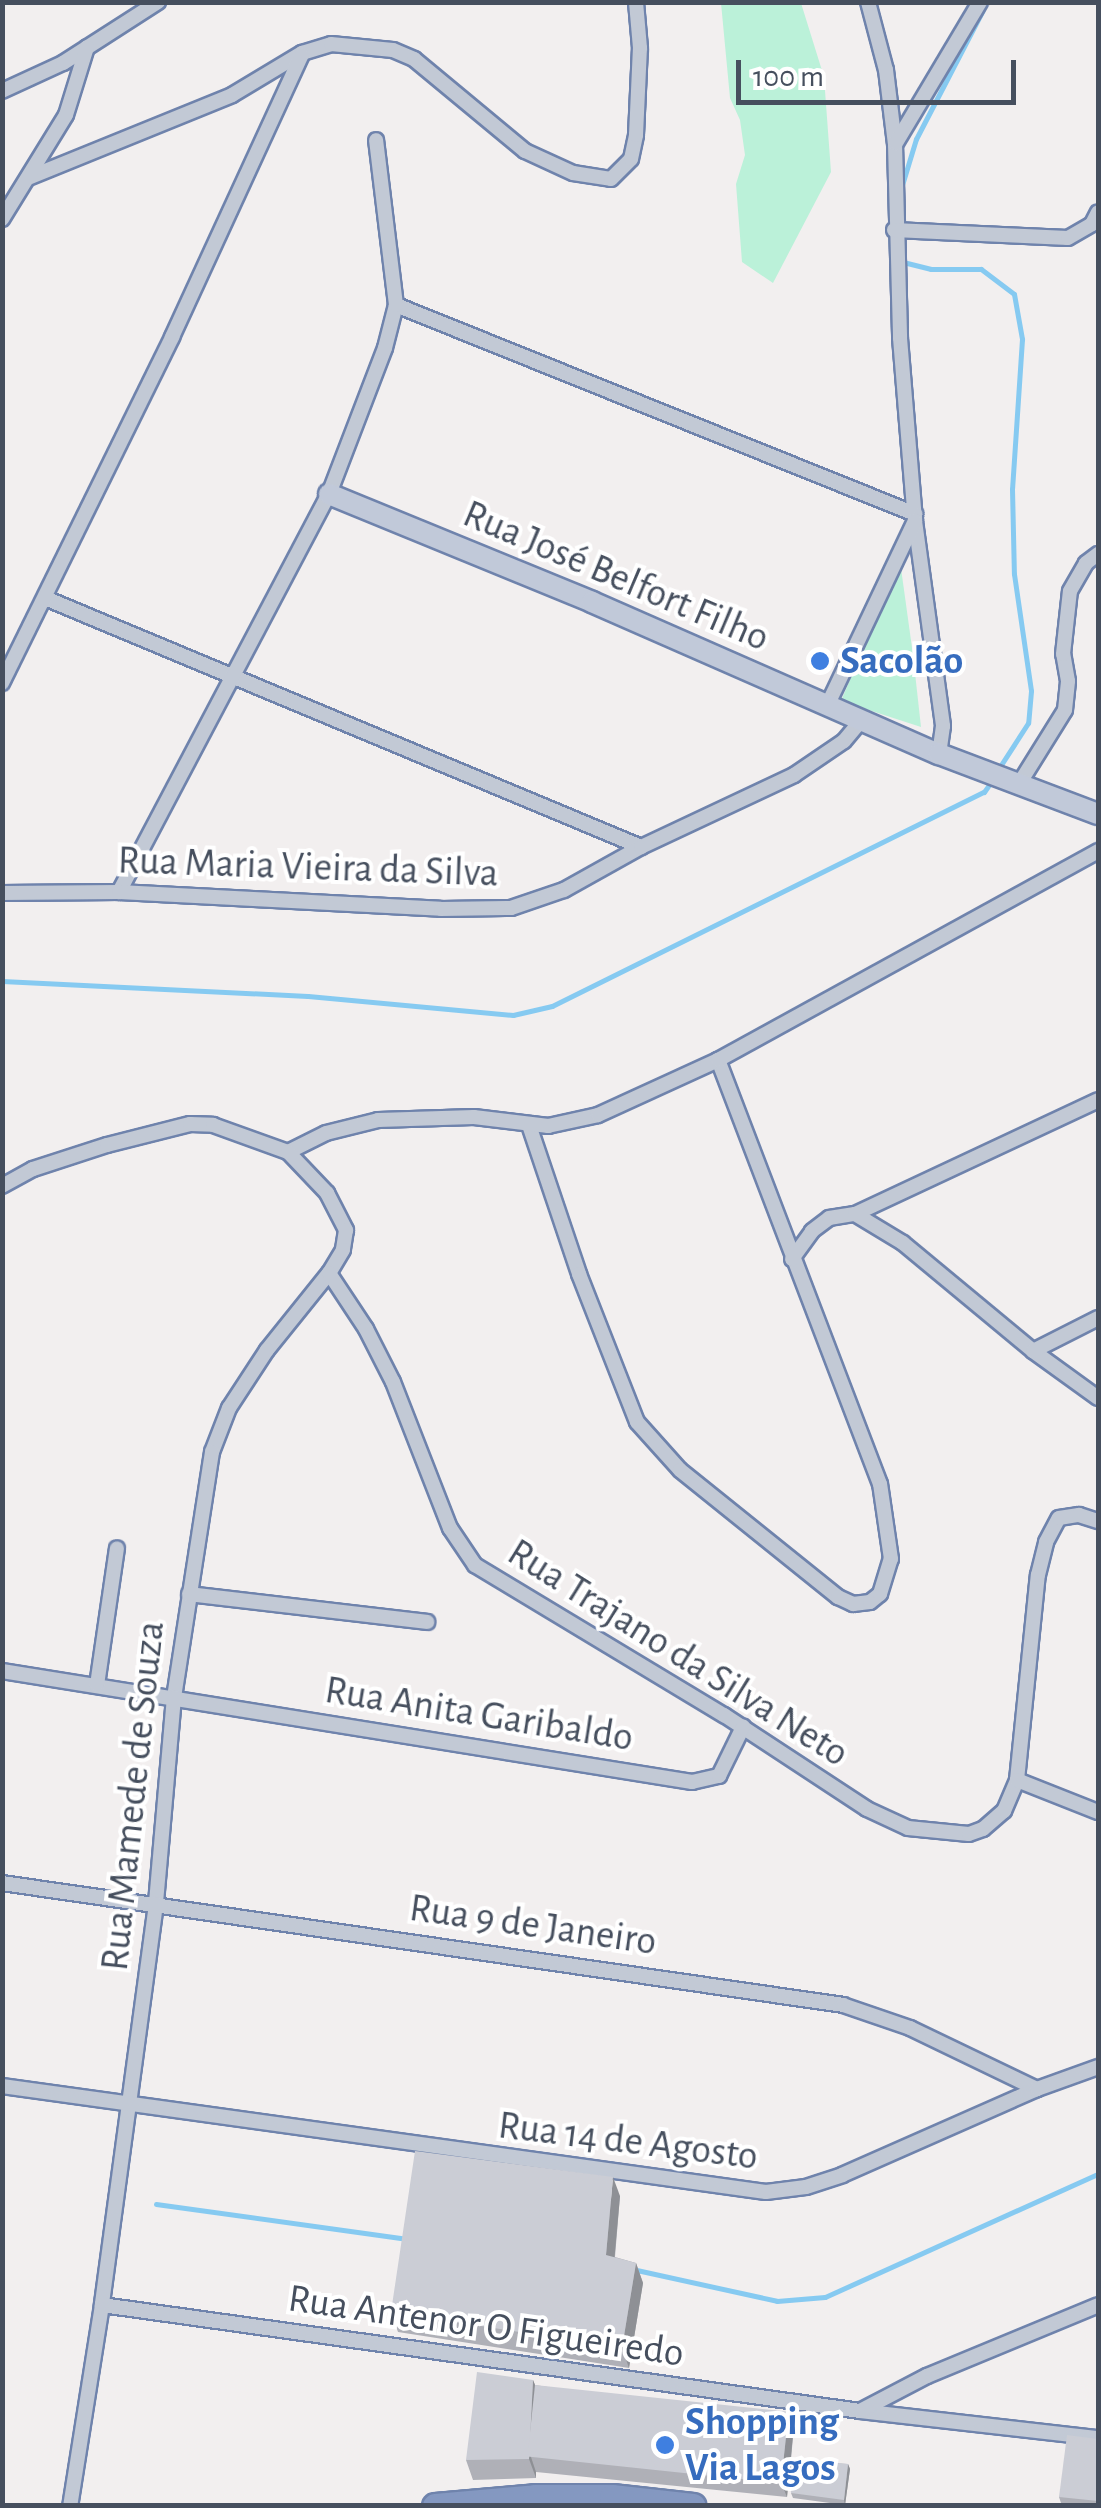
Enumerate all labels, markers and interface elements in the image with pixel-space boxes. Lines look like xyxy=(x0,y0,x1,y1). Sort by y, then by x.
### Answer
scale bar xyxy=(741,40,1021,102)
text: 100 m xyxy=(753,62,824,92)
street label: Rua José Belfort Filho xyxy=(456,490,776,662)
place label: Sacolão xyxy=(840,637,963,685)
marker: Sacolão xyxy=(809,650,831,672)
street label: Rua Maria Vieira da Silva xyxy=(117,836,499,898)
street label: Rua Trajano da Silva Neto xyxy=(499,1529,857,1777)
street label: Rua Mamede de Souza xyxy=(91,1619,175,1973)
street label: Rua Anita Garibaldo xyxy=(322,1666,636,1762)
street label: Rua 9 de Janeiro xyxy=(406,1884,660,1966)
street label: Rua 14 de Agosto xyxy=(495,2101,761,2181)
street label: Rua Antenor O Figueiredo xyxy=(285,2274,687,2378)
place label: Shopping Via Lagos xyxy=(685,2398,839,2492)
marker: Shopping Via Lagos xyxy=(654,2434,676,2456)

